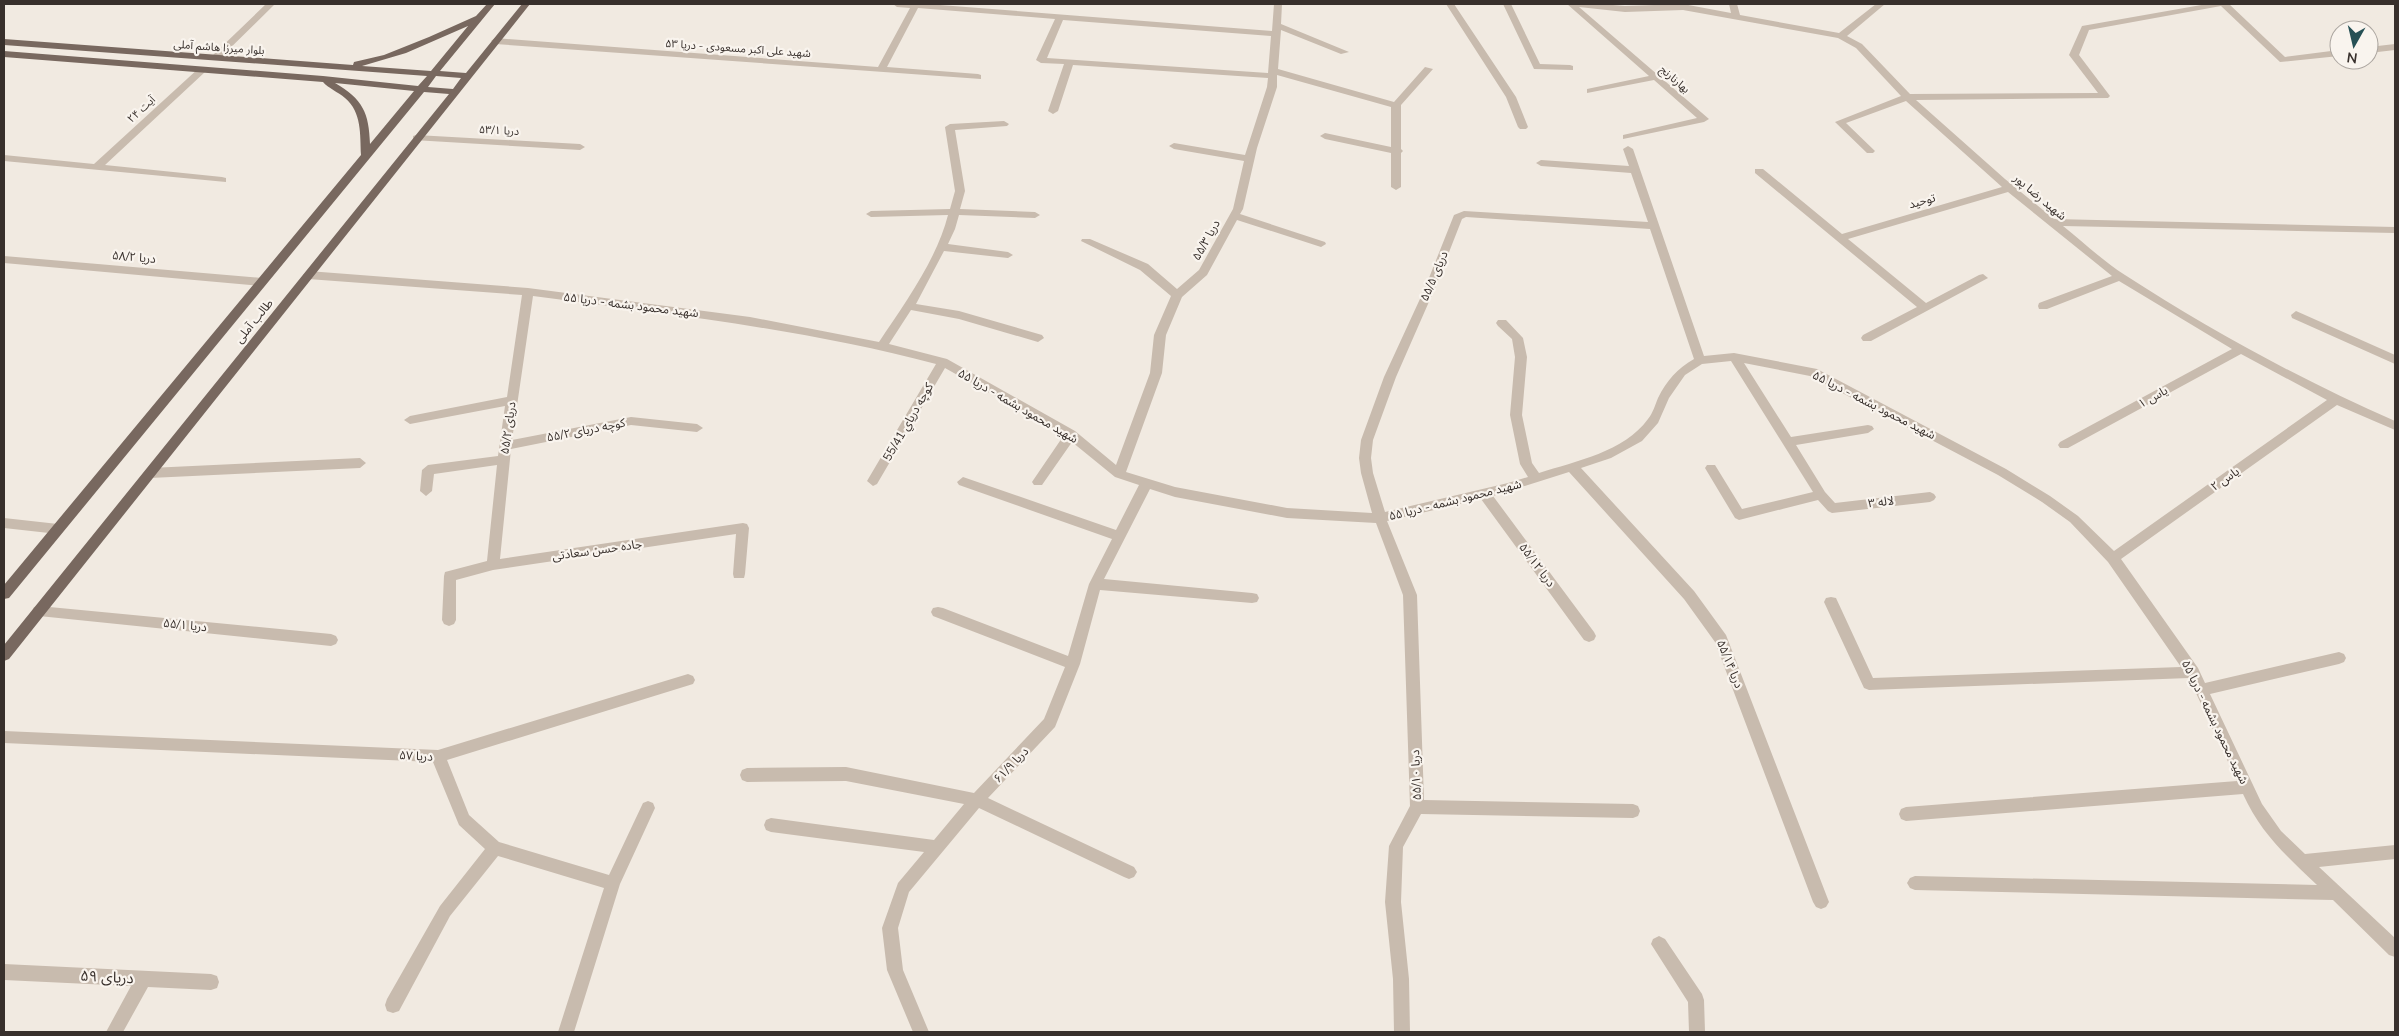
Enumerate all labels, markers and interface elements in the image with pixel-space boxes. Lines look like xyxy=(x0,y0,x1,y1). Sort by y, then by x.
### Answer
north arrow xyxy=(2329,20,2379,70)
street label: شهید علی اکبر مسعودی - دریا ۵۳ xyxy=(665,36,812,60)
street label: بلوار میرزا هاشم آملی xyxy=(173,37,265,59)
text: N xyxy=(2346,48,2359,68)
street label: بهارنارنج xyxy=(1656,62,1693,97)
street label: آیت ۲۴ xyxy=(124,92,159,126)
street label: دریا ۵۳/۱ xyxy=(478,122,520,138)
street label: شهید رضا پور xyxy=(2009,169,2070,224)
street label: توحید xyxy=(1907,189,1937,212)
street label: دریا ۵۵/۳ xyxy=(1188,217,1223,263)
street label: دریا ۵۸/۲ xyxy=(111,247,157,266)
street label: دریای ۵۵/۵ xyxy=(1416,248,1451,303)
street label: شهید محمود بشمه - دریا ۵۵ xyxy=(563,289,700,320)
street label: طالب آملی xyxy=(231,296,276,346)
street label: شهید محمود بشمه - دریا ۵۵ xyxy=(955,365,1081,446)
street label: شهید محمود بشمه - دریا ۵۵ xyxy=(1810,367,1938,442)
street label: كوچه درياي 55/41 xyxy=(879,379,939,465)
street label: یاس ۱ xyxy=(2135,382,2170,411)
street label: دریای ۵۵/۲ xyxy=(496,400,519,455)
street label: کوچه دریای ۵۵/۲ xyxy=(545,414,628,445)
street label: یاس ۲ xyxy=(2207,463,2242,494)
street label: شهید محمود بشمه - دریا ۵۵ xyxy=(1387,476,1523,523)
street label: لاله ۳ xyxy=(1867,492,1895,511)
street label: جاده حسن سعادتی xyxy=(551,536,643,563)
street label: دریا ۵۵/۱۲ xyxy=(1516,540,1559,590)
street label: دریا ۵۵/۱ xyxy=(162,615,208,634)
street label: دریا ۵۵/۱۴ xyxy=(1714,637,1747,690)
street label: شهید محمود بشمه - دریا ۵۵ xyxy=(2179,657,2252,786)
street label: دریا ۶۱/۹ xyxy=(990,743,1032,786)
street label: دریا ۵۷ xyxy=(399,747,434,764)
street label: دریا ۵۵/۱۰ xyxy=(1407,749,1424,801)
street label: دریای ۵۹ xyxy=(80,966,134,987)

